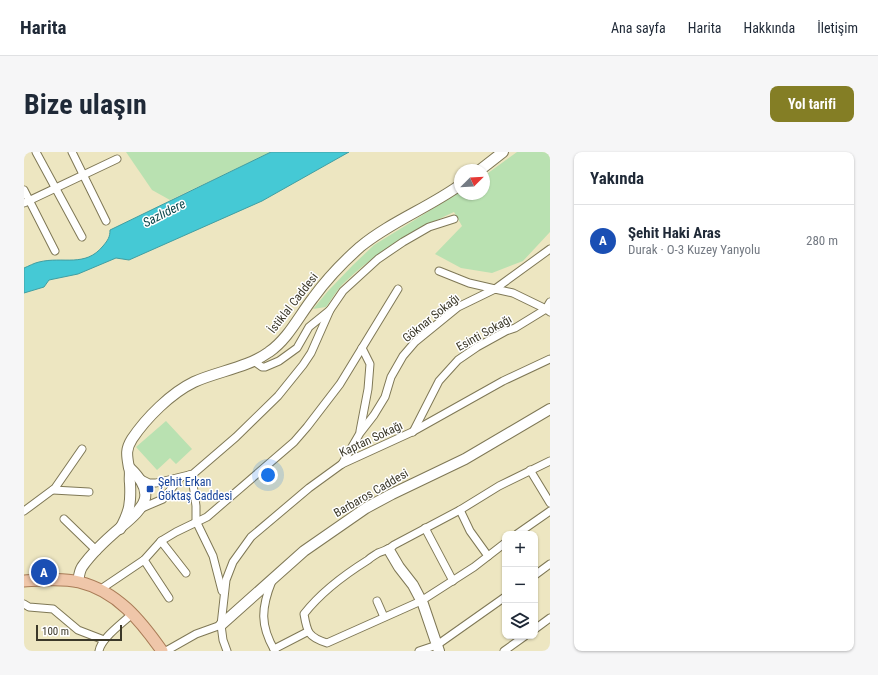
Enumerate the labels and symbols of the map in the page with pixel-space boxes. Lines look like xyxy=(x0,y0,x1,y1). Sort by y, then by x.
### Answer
north arrow xyxy=(454,164,490,200)
water label: Sazlıdere xyxy=(140,196,188,230)
street label: İstiklal Caddesi xyxy=(264,270,321,336)
street label: Göknar Sokağı xyxy=(400,291,462,345)
street label: Esinti Sokağı xyxy=(454,312,514,354)
street label: Kaptan Sokağı xyxy=(337,418,405,460)
your location xyxy=(258,465,278,485)
street label: Barbaros Caddesi xyxy=(331,466,411,520)
place label: Şehit Erkan Göktaş Caddesi xyxy=(158,475,232,503)
marker: Şehit Erkan Göktaş Caddesi xyxy=(145,484,155,494)
pin: A xyxy=(31,557,57,587)
scale bar xyxy=(36,623,122,642)

